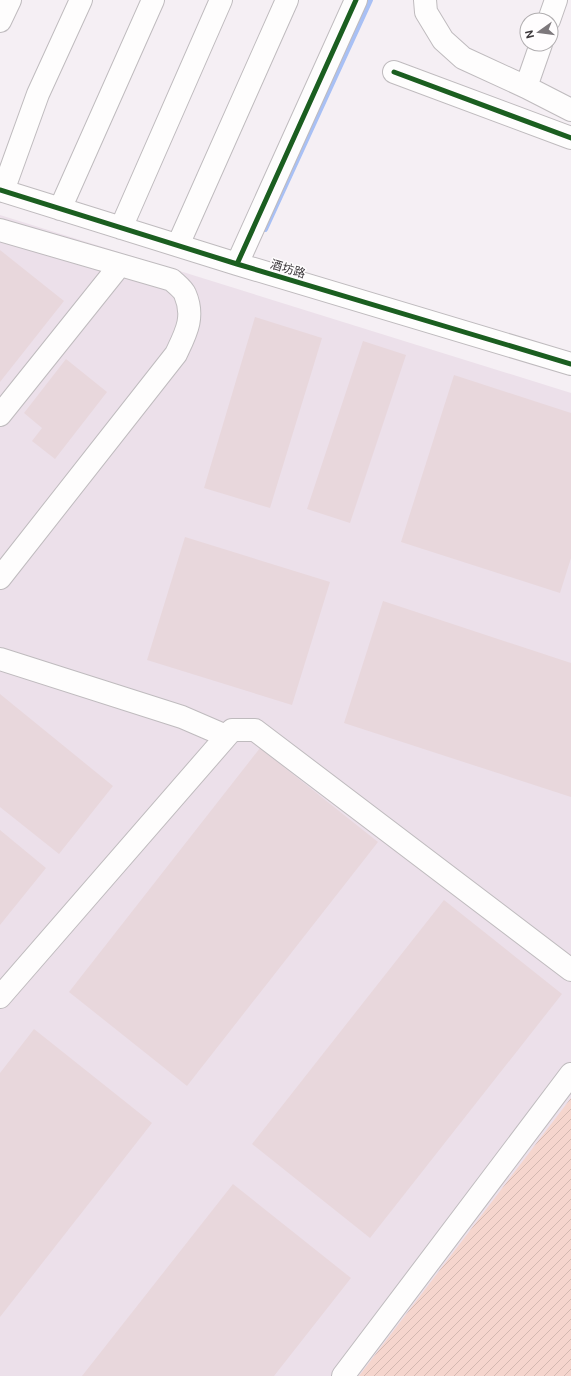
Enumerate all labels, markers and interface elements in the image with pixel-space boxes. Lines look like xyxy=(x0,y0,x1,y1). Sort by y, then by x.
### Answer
north arrow xyxy=(519,12,559,52)
text: N xyxy=(522,29,537,40)
street label: 酒坊路 xyxy=(268,256,308,282)

